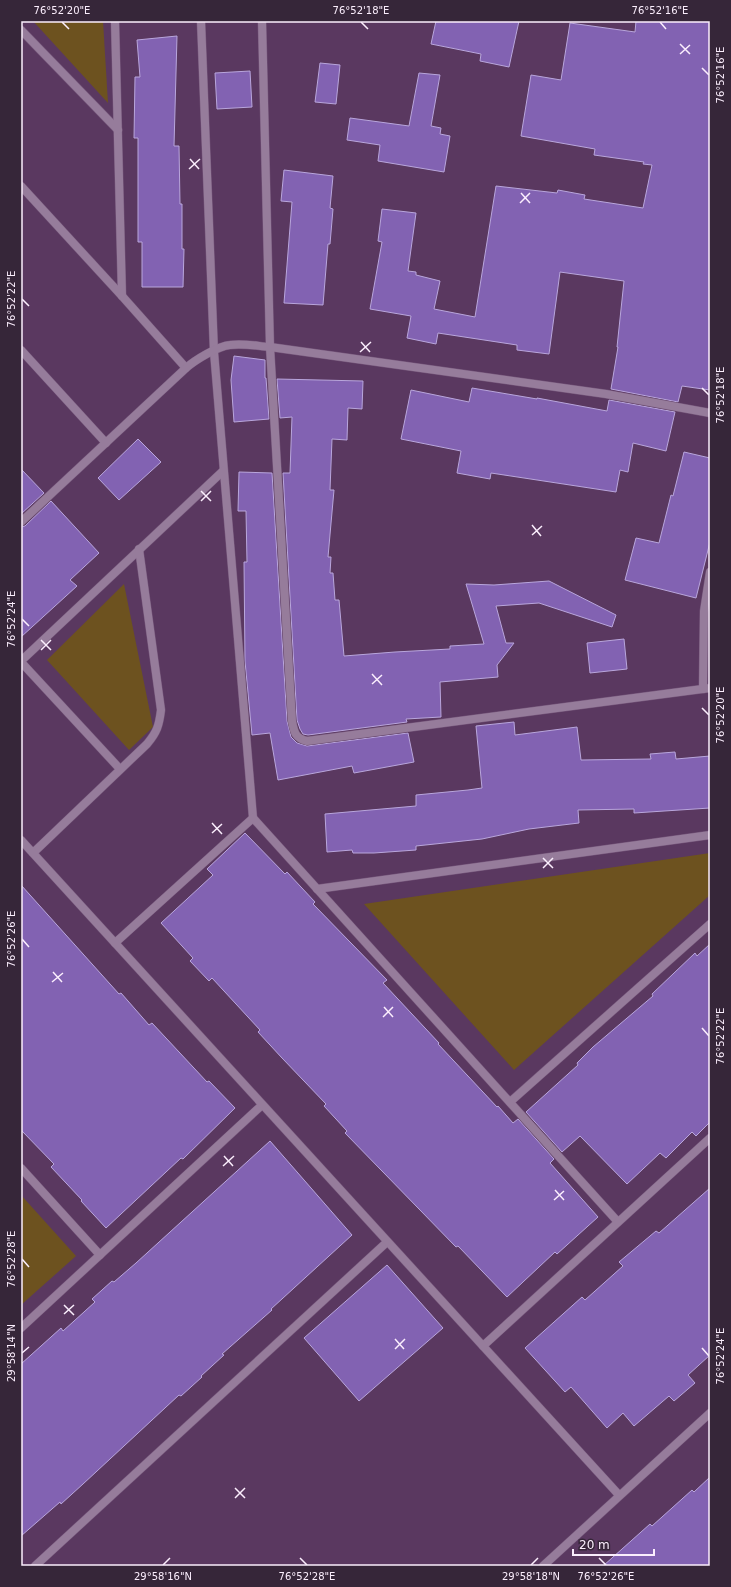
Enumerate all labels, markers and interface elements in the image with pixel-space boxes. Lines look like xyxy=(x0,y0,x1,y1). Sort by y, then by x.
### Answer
text: 76°52'20"E xyxy=(34,5,90,16)
text: 76°52'18"E xyxy=(333,5,389,16)
text: 76°52'16"E xyxy=(632,5,688,16)
text: 76°52'16"E xyxy=(715,47,726,103)
text: 76°52'22"E xyxy=(6,271,17,327)
text: 76°52'18"E xyxy=(715,367,726,423)
text: 76°52'24"E xyxy=(6,591,17,647)
text: 76°52'20"E xyxy=(715,687,726,743)
text: 76°52'26"E xyxy=(6,911,17,967)
text: 76°52'22"E xyxy=(715,1008,726,1064)
text: 76°52'28"E xyxy=(6,1231,17,1287)
text: 29°58'14"N xyxy=(6,1324,17,1382)
text: 76°52'24"E xyxy=(715,1328,726,1384)
scale bar xyxy=(573,1531,654,1557)
text: 20 m xyxy=(579,1538,610,1552)
text: 29°58'16"N xyxy=(134,1571,192,1582)
text: 76°52'28"E xyxy=(279,1571,335,1582)
text: 29°58'18"N xyxy=(502,1571,560,1582)
text: 76°52'26"E xyxy=(578,1571,634,1582)

